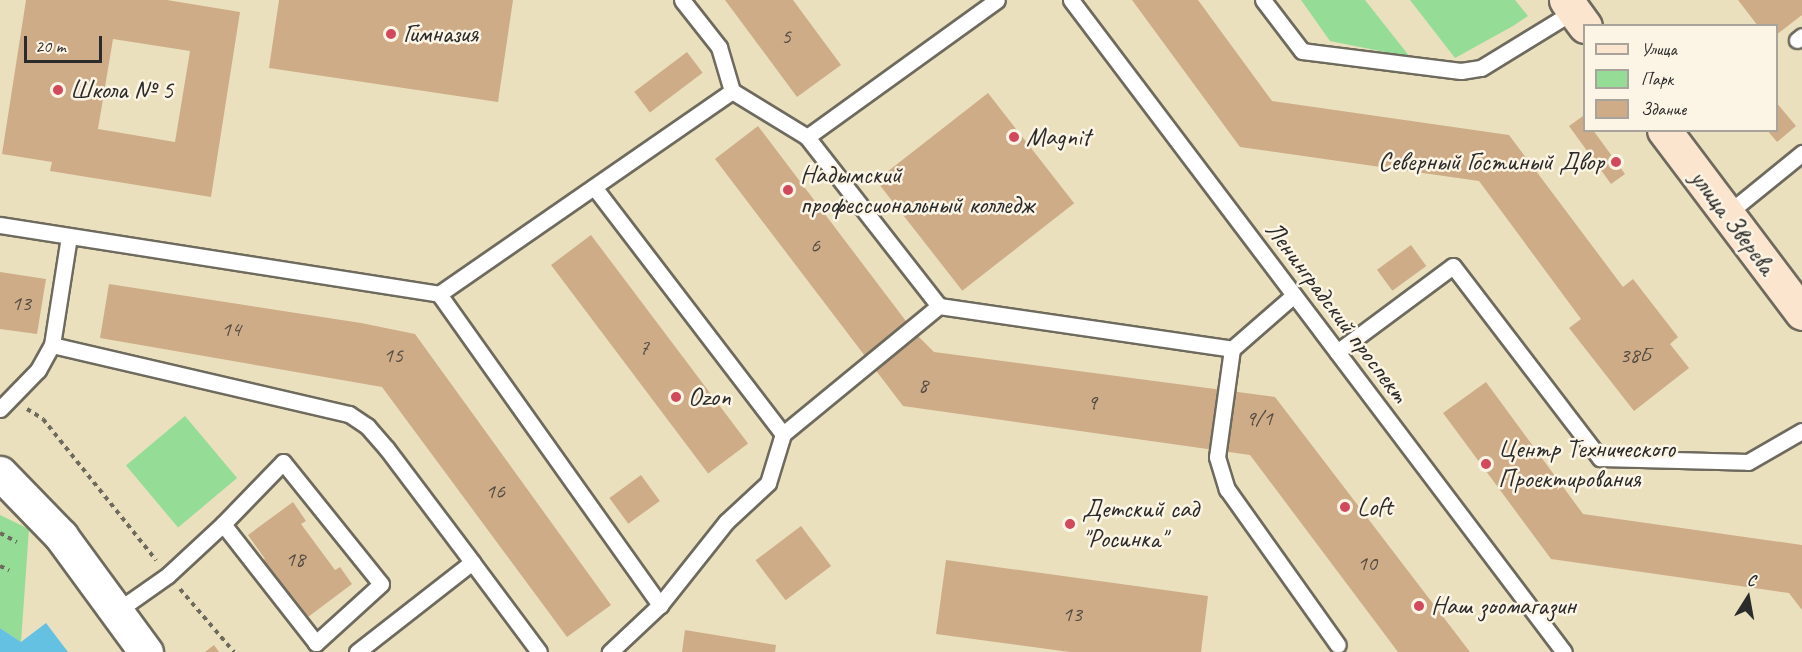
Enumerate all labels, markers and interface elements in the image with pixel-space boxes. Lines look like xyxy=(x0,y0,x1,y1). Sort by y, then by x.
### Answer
place label: Гимназия xyxy=(403,18,478,50)
scale bar xyxy=(27,24,105,62)
house number: 5 xyxy=(781,24,791,50)
legend xyxy=(1583,24,1778,132)
marker: Гимназия xyxy=(384,27,398,41)
text: 20 m xyxy=(35,35,66,57)
text: Улица xyxy=(1641,38,1677,60)
text: Парк xyxy=(1641,68,1673,90)
place label: Школа № 5 xyxy=(70,74,173,106)
marker: Школа № 5 xyxy=(51,83,65,97)
text: Здание xyxy=(1641,98,1686,120)
place label: Magnit xyxy=(1026,121,1090,153)
marker: Magnit xyxy=(1007,130,1021,144)
place label: Северный Гостиный Двор xyxy=(1378,146,1604,178)
marker: Северный Гостиный Двор xyxy=(1609,155,1623,169)
place label: Надымский профессиональный колледж xyxy=(800,159,1034,220)
street label: улица Зверева xyxy=(1683,163,1783,281)
marker: Надымский профессиональный колледж xyxy=(781,183,795,197)
street label: Ленинградский проспект xyxy=(1259,215,1415,409)
house number: 6 xyxy=(810,233,820,259)
house number: 13 xyxy=(11,291,31,317)
house number: 14 xyxy=(221,317,241,343)
house number: 7 xyxy=(639,335,649,361)
house number: 15 xyxy=(383,343,403,369)
house number: 38Б xyxy=(1620,343,1650,369)
house number: 8 xyxy=(918,373,928,399)
place label: Ozon xyxy=(688,381,731,413)
marker: Ozon xyxy=(669,390,683,404)
house number: 9 xyxy=(1087,390,1097,416)
house number: 9/1 xyxy=(1245,406,1273,432)
place label: Центр Технического Проектирования xyxy=(1498,433,1675,494)
marker: Центр Технического Проектирования xyxy=(1479,457,1493,471)
house number: 16 xyxy=(485,479,505,505)
place label: Loft xyxy=(1357,491,1392,523)
place label: Детский сад "Росинка" xyxy=(1082,493,1199,554)
marker: Loft xyxy=(1338,500,1352,514)
marker: Детский сад "Росинка" xyxy=(1063,517,1077,531)
house number: 18 xyxy=(285,547,305,573)
house number: 10 xyxy=(1357,551,1377,577)
north arrow xyxy=(1718,568,1778,628)
text: С xyxy=(1746,570,1757,591)
place label: Наш зоомагазин xyxy=(1431,590,1577,622)
marker: Наш зоомагазин xyxy=(1412,599,1426,613)
house number: 13 xyxy=(1062,602,1082,628)

